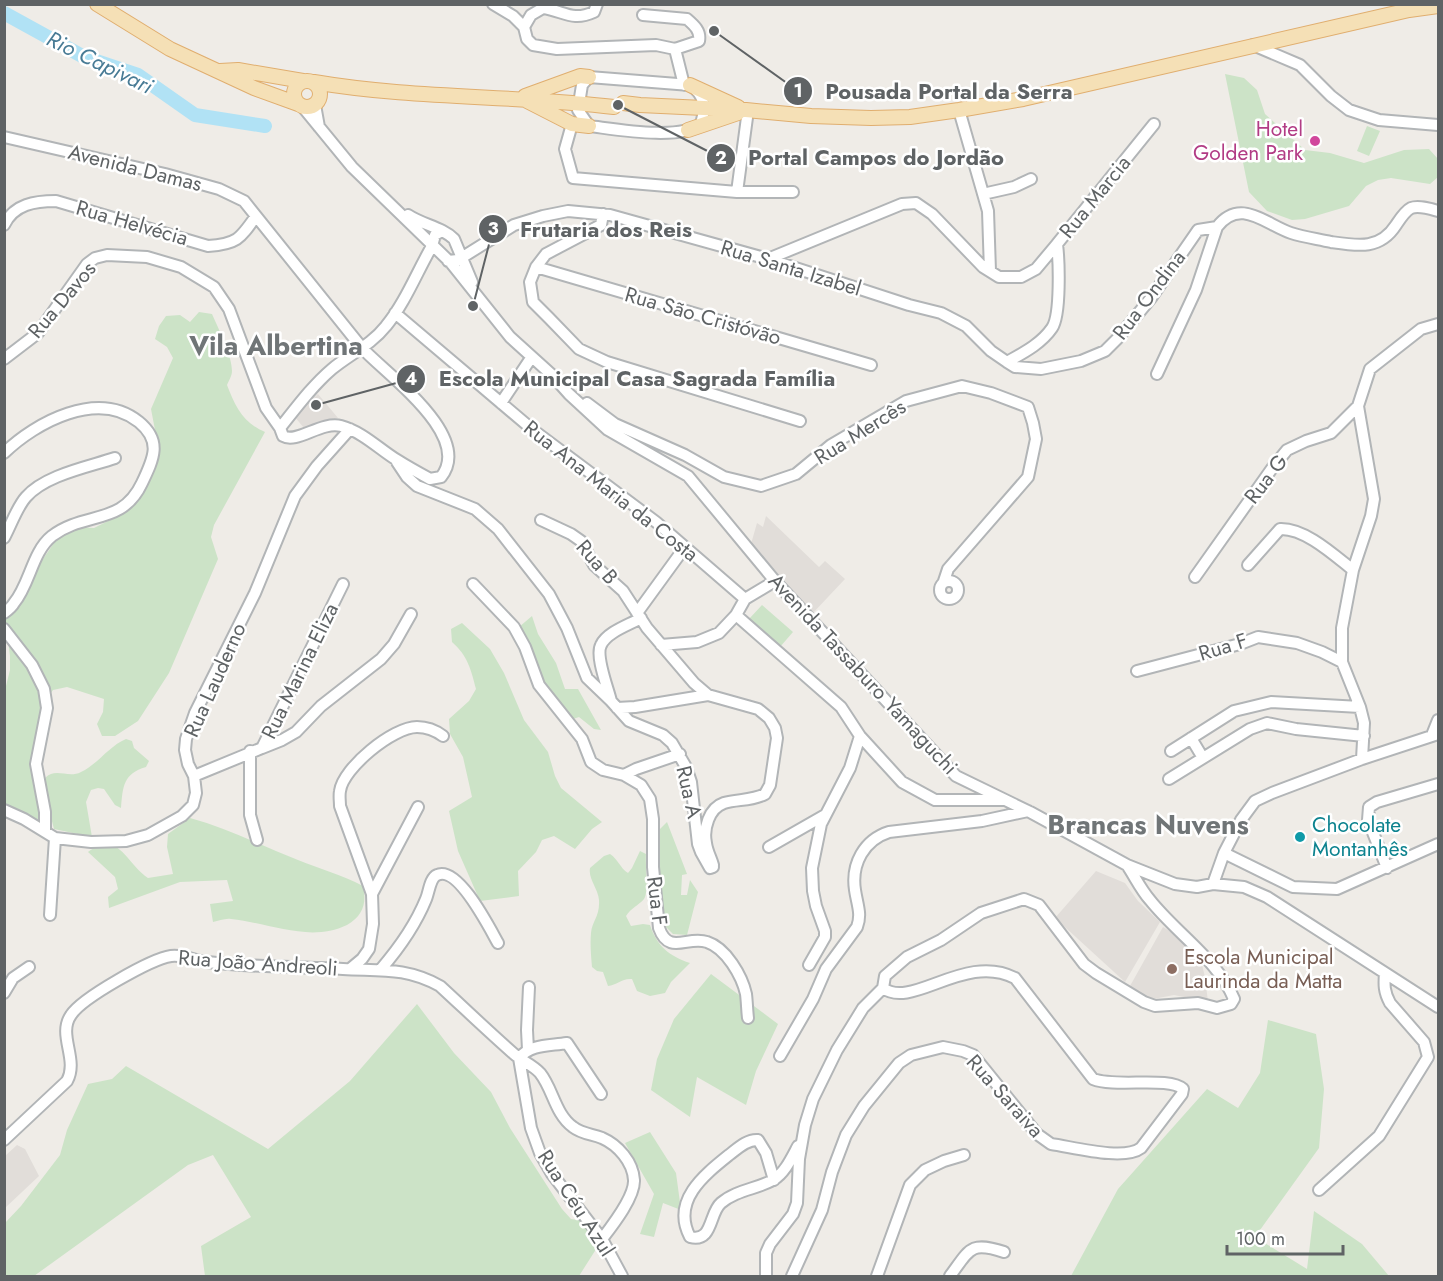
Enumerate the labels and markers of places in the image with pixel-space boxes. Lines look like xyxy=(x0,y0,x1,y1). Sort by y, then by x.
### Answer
callout: Pousada Portal da Serra xyxy=(783,71,1084,111)
place label: Hotel Golden Park xyxy=(1193,114,1304,168)
marker: Hotel Golden Park xyxy=(1308,134,1322,148)
callout: Portal Campos do Jordão xyxy=(706,138,1016,178)
callout: Frutaria dos Reis xyxy=(478,209,704,249)
callout: Escola Municipal Casa Sagrada Família xyxy=(396,359,847,399)
place label: Chocolate Montanhês xyxy=(1312,810,1408,864)
marker: Chocolate Montanhês xyxy=(1293,830,1307,844)
place label: Escola Municipal Laurinda da Matta xyxy=(1184,942,1342,996)
marker: Escola Municipal Laurinda da Matta xyxy=(1165,962,1179,976)

